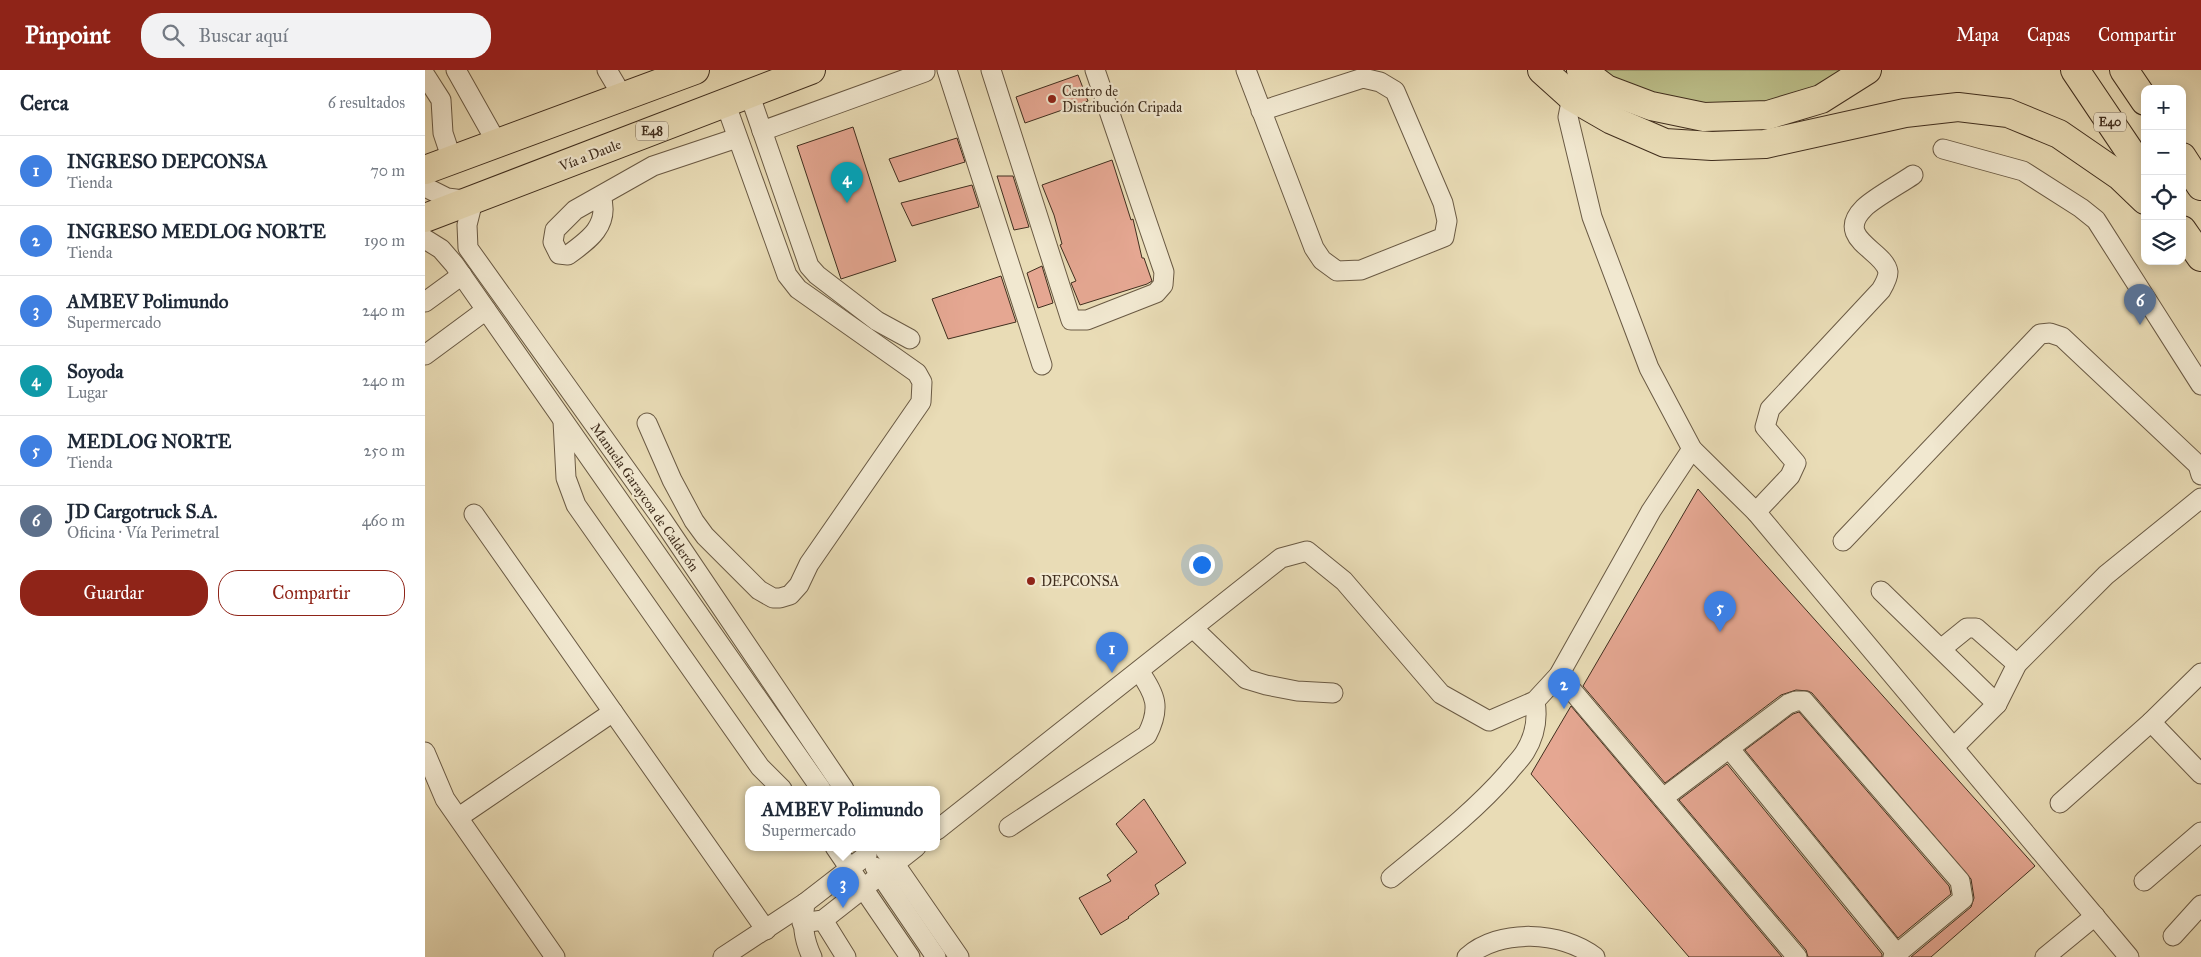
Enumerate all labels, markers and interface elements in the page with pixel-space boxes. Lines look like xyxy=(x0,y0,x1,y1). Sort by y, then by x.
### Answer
search box xyxy=(141,13,491,58)
text: Pinpoint xyxy=(25,20,111,50)
icon: search xyxy=(159,21,187,49)
text: Buscar aquí xyxy=(199,24,288,47)
text: Mapa xyxy=(1956,24,1999,46)
text: Capas xyxy=(2027,24,2070,46)
text: Compartir xyxy=(2098,24,2176,46)
place label: Centro de Distribución Cripada xyxy=(1062,83,1182,116)
map controls xyxy=(2141,85,2186,265)
button: + xyxy=(2141,85,2186,130)
text: Cerca xyxy=(20,90,69,116)
text: 6 resultados xyxy=(328,93,405,112)
marker: Centro de Distribución Cripada xyxy=(1046,93,1058,105)
road number: E40 xyxy=(2094,112,2126,132)
road number: E48 xyxy=(636,121,668,140)
button: − xyxy=(2141,130,2186,175)
street label: Vía a Daule xyxy=(556,136,624,175)
text: INGRESO DEPCONSA xyxy=(67,150,268,173)
text: 1 xyxy=(33,161,39,180)
text: 70 m xyxy=(370,161,405,180)
pin: 4 xyxy=(831,162,863,203)
text: Tienda xyxy=(67,173,112,192)
button: locate xyxy=(2141,175,2186,220)
text: INGRESO MEDLOG NORTE xyxy=(67,220,326,243)
button: layers xyxy=(2141,220,2186,265)
text: 2 xyxy=(32,231,40,250)
text: 190 m xyxy=(364,231,405,250)
text: Tienda xyxy=(67,243,112,262)
pin: 6 xyxy=(2124,284,2156,325)
text: AMBEV Polimundo xyxy=(67,290,228,313)
text: 3 xyxy=(33,301,39,320)
text: 240 m xyxy=(362,301,405,320)
text: Supermercado xyxy=(67,313,161,332)
text: Soyoda xyxy=(67,360,124,383)
text: 4 xyxy=(32,371,40,390)
text: 240 m xyxy=(362,371,405,390)
text: Lugar xyxy=(67,383,108,402)
street label: Manuela Garaycoa de Calderón xyxy=(587,420,703,575)
text: MEDLOG NORTE xyxy=(67,430,231,453)
text: 5 xyxy=(32,441,40,460)
text: 250 m xyxy=(364,441,405,460)
text: Tienda xyxy=(67,453,112,472)
text: JD Cargotruck S.A. xyxy=(67,500,218,523)
text: 6 xyxy=(32,511,40,530)
text: 460 m xyxy=(362,511,405,530)
text: Oficina · Vía Perimetral xyxy=(67,523,219,542)
your location xyxy=(1189,552,1215,578)
button: Guardar xyxy=(20,570,208,616)
button: Compartir xyxy=(218,570,405,616)
place label: DEPCONSA xyxy=(1041,573,1120,590)
marker: DEPCONSA xyxy=(1025,575,1037,587)
pin: 5 xyxy=(1704,591,1736,632)
pin: 1 xyxy=(1096,632,1128,673)
pin: 2 xyxy=(1548,668,1580,709)
popup xyxy=(745,786,940,851)
text: AMBEV Polimundo xyxy=(762,798,923,821)
text: Supermercado xyxy=(762,821,856,840)
pin: 3 xyxy=(827,867,859,908)

